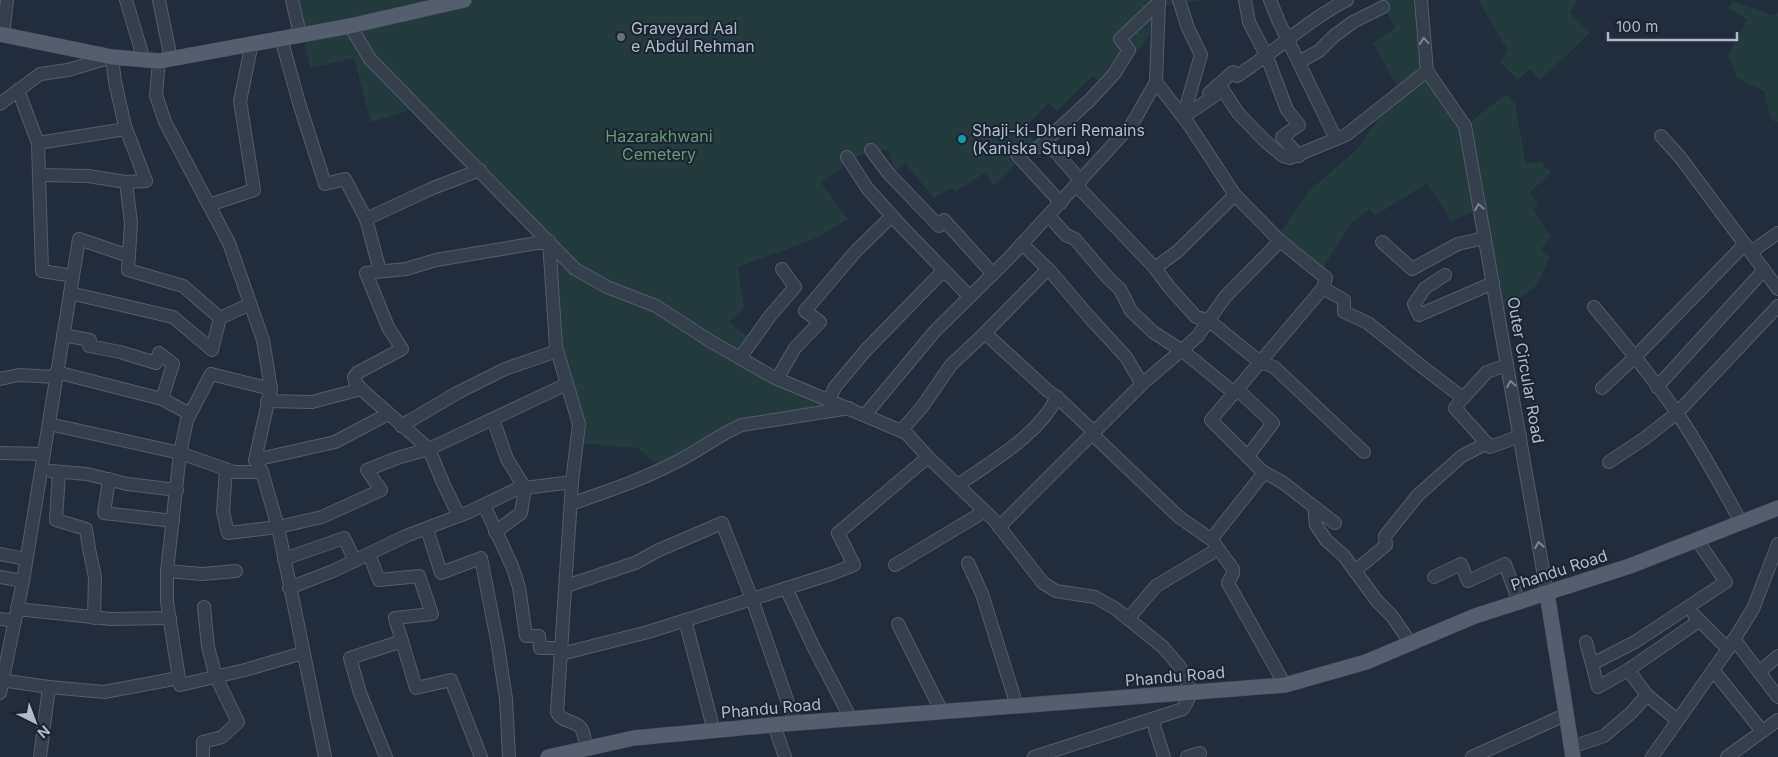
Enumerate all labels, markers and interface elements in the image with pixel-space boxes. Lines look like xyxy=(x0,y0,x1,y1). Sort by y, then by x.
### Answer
scale bar xyxy=(1608,10,1737,42)
text: 100 m xyxy=(1616,17,1658,36)
place label: Graveyard Aal e Abdul Rehman xyxy=(631,18,755,56)
marker: Graveyard Aal e Abdul Rehman xyxy=(615,31,627,43)
one-way arrow xyxy=(1419,36,1430,44)
place label: Shaji-ki-Dheri Remains (Kaniska Stupa) xyxy=(972,120,1145,158)
park label: Hazarakhwani Cemetery xyxy=(605,126,713,164)
marker: Shaji-ki-Dheri Remains (Kaniska Stupa) xyxy=(956,133,968,145)
one-way arrow xyxy=(1475,203,1485,212)
street label: Outer Circular Road xyxy=(1503,295,1549,445)
one-way arrow xyxy=(1506,380,1516,389)
one-way arrow xyxy=(1534,540,1544,549)
street label: Phandu Road xyxy=(1508,545,1610,595)
street label: Phandu Road xyxy=(1124,662,1226,690)
street label: Phandu Road xyxy=(720,694,822,722)
north arrow xyxy=(10,697,60,747)
text: N xyxy=(34,722,54,742)

